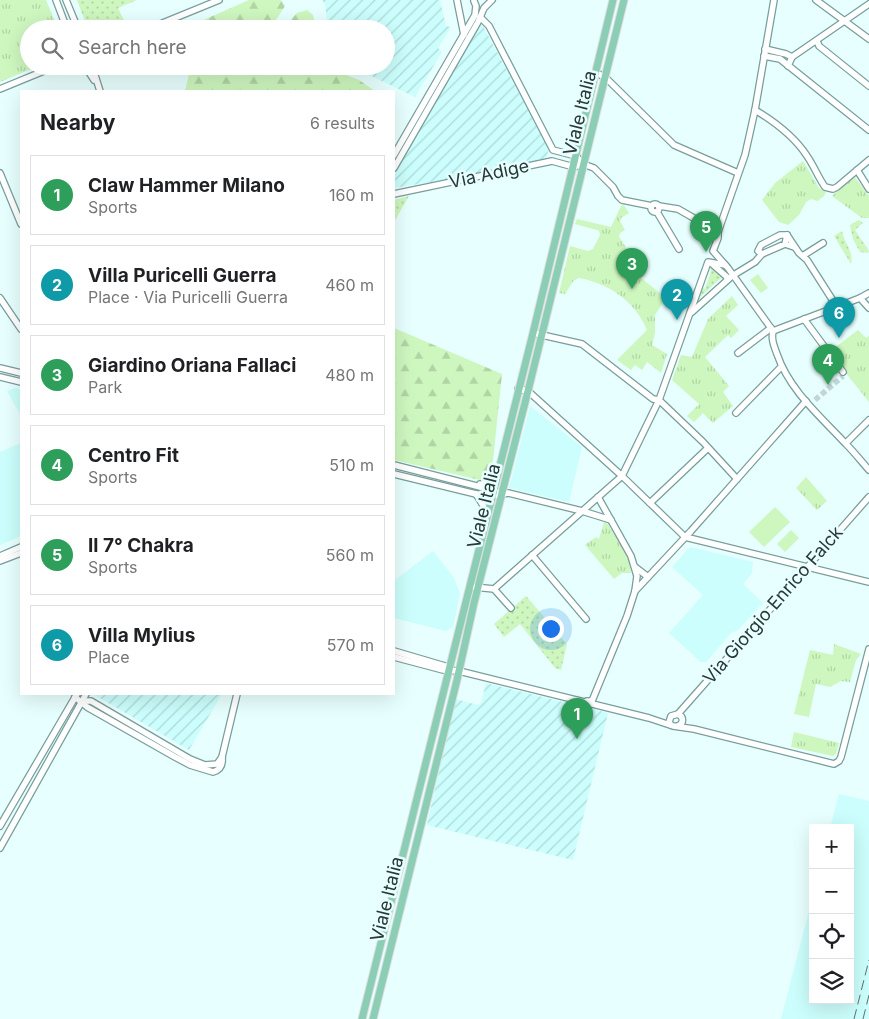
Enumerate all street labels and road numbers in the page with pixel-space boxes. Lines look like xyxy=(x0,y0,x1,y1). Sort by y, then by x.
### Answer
street label: Viale Italia xyxy=(559,68,600,158)
street label: Via Adige xyxy=(447,155,531,192)
street label: Viale Italia xyxy=(463,461,504,551)
street label: Via Giorgio Enrico Falck xyxy=(698,521,847,688)
street label: Viale Italia xyxy=(366,854,407,944)

